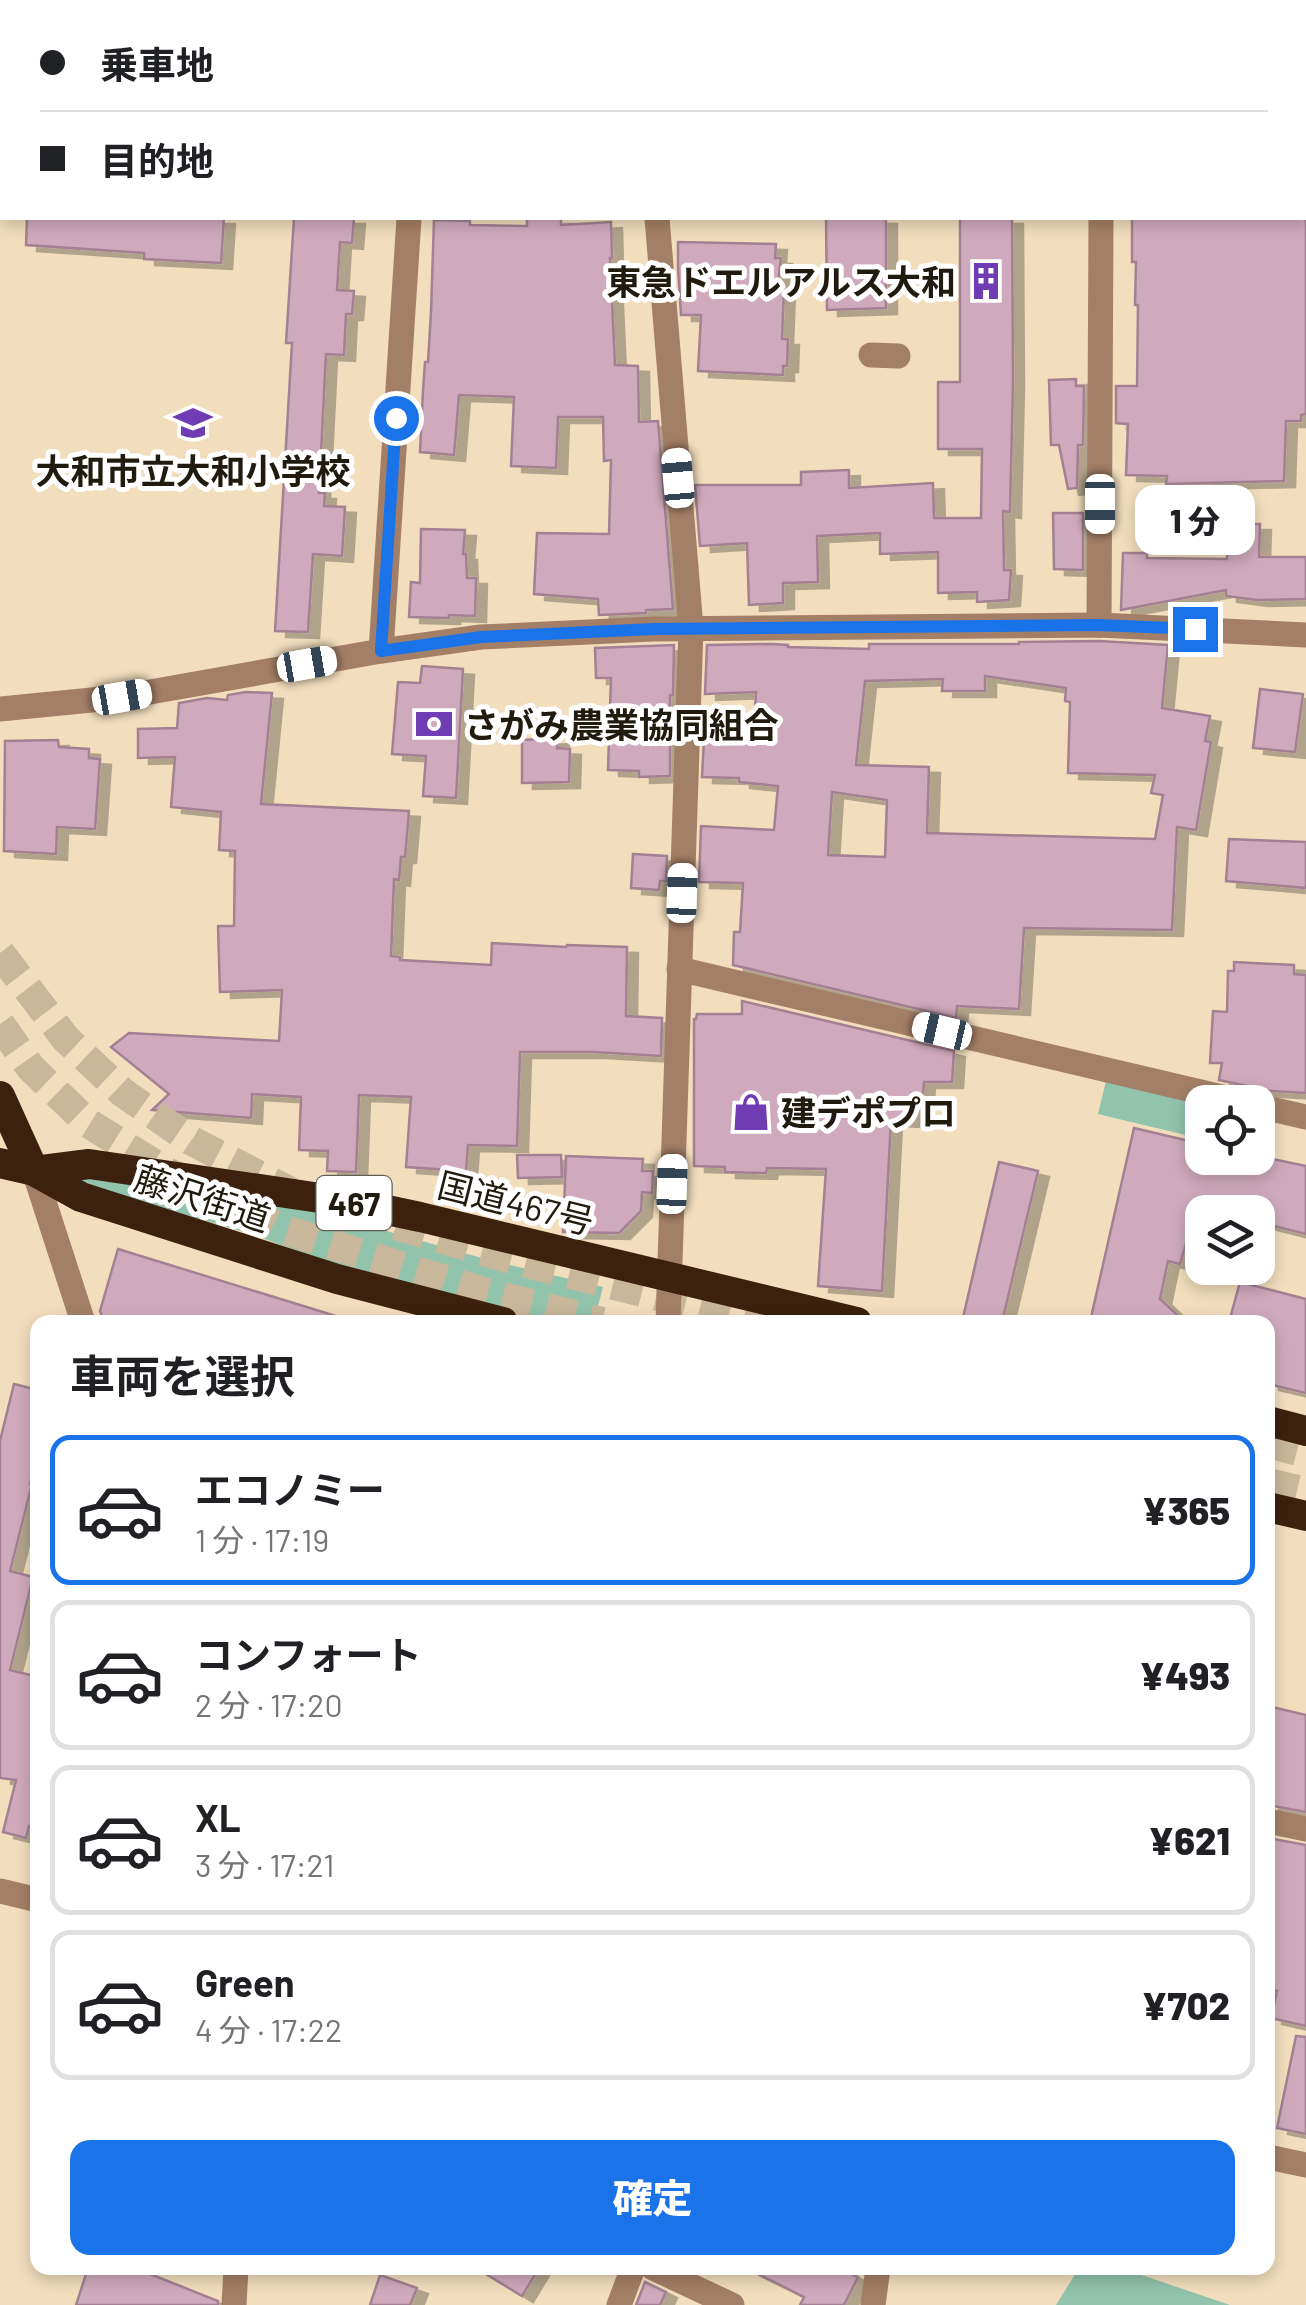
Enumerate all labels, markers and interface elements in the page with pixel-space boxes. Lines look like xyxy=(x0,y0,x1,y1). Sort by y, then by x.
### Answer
text: 乗車地 xyxy=(100,41,214,87)
text: 目的地 xyxy=(100,137,214,183)
place label: 東急ドエルアルス大和 xyxy=(606,260,956,302)
building icon: 東急ドエルアルス大和 xyxy=(965,260,1007,302)
route start xyxy=(374,396,419,441)
school or university icon: 大和市立大和小学校 xyxy=(172,402,214,444)
car xyxy=(660,447,696,509)
place label: 大和市立大和小学校 xyxy=(35,449,351,491)
car xyxy=(1085,474,1115,534)
callout: 1 分 xyxy=(1135,484,1255,554)
text: 1 分 xyxy=(1170,501,1220,539)
route end xyxy=(1173,607,1218,652)
car xyxy=(275,644,339,684)
car xyxy=(90,677,154,717)
bank icon: さがみ農業協同組合 xyxy=(413,703,455,745)
place label: さがみ農業協同組合 xyxy=(464,703,779,745)
car xyxy=(666,862,698,924)
car xyxy=(909,1010,975,1052)
map controls xyxy=(1185,1085,1275,1285)
button: locate xyxy=(1185,1085,1275,1175)
shop icon: 建デポプロ xyxy=(730,1091,772,1133)
place label: 建デポプロ xyxy=(781,1091,956,1133)
car xyxy=(656,1153,688,1215)
street label: 藤沢街道 xyxy=(130,1155,276,1239)
street label: 国道467号 xyxy=(434,1162,598,1242)
road number: 467 xyxy=(316,1176,392,1230)
button: layers xyxy=(1185,1195,1275,1285)
text: 車両を選択 xyxy=(70,1348,295,1402)
icon: car xyxy=(75,1465,165,1555)
text: エコノミー xyxy=(195,1466,385,1512)
text: ¥365 xyxy=(1142,1487,1230,1533)
text: 1 分 · 17:19 xyxy=(195,1520,329,1558)
icon: car xyxy=(75,1630,165,1720)
text: コンフォート xyxy=(195,1631,422,1677)
text: ¥493 xyxy=(1139,1652,1230,1698)
text: 2 分 · 17:20 xyxy=(195,1685,343,1723)
text: XL xyxy=(195,1794,241,1840)
icon: car xyxy=(75,1795,165,1885)
text: ¥621 xyxy=(1148,1817,1230,1863)
text: 3 分 · 17:21 xyxy=(195,1845,335,1883)
text: Green xyxy=(195,1959,295,2005)
icon: car xyxy=(75,1960,165,2050)
text: ¥702 xyxy=(1142,1982,1230,2028)
text: 4 分 · 17:22 xyxy=(195,2010,342,2048)
button: 確定 xyxy=(70,2140,1235,2255)

